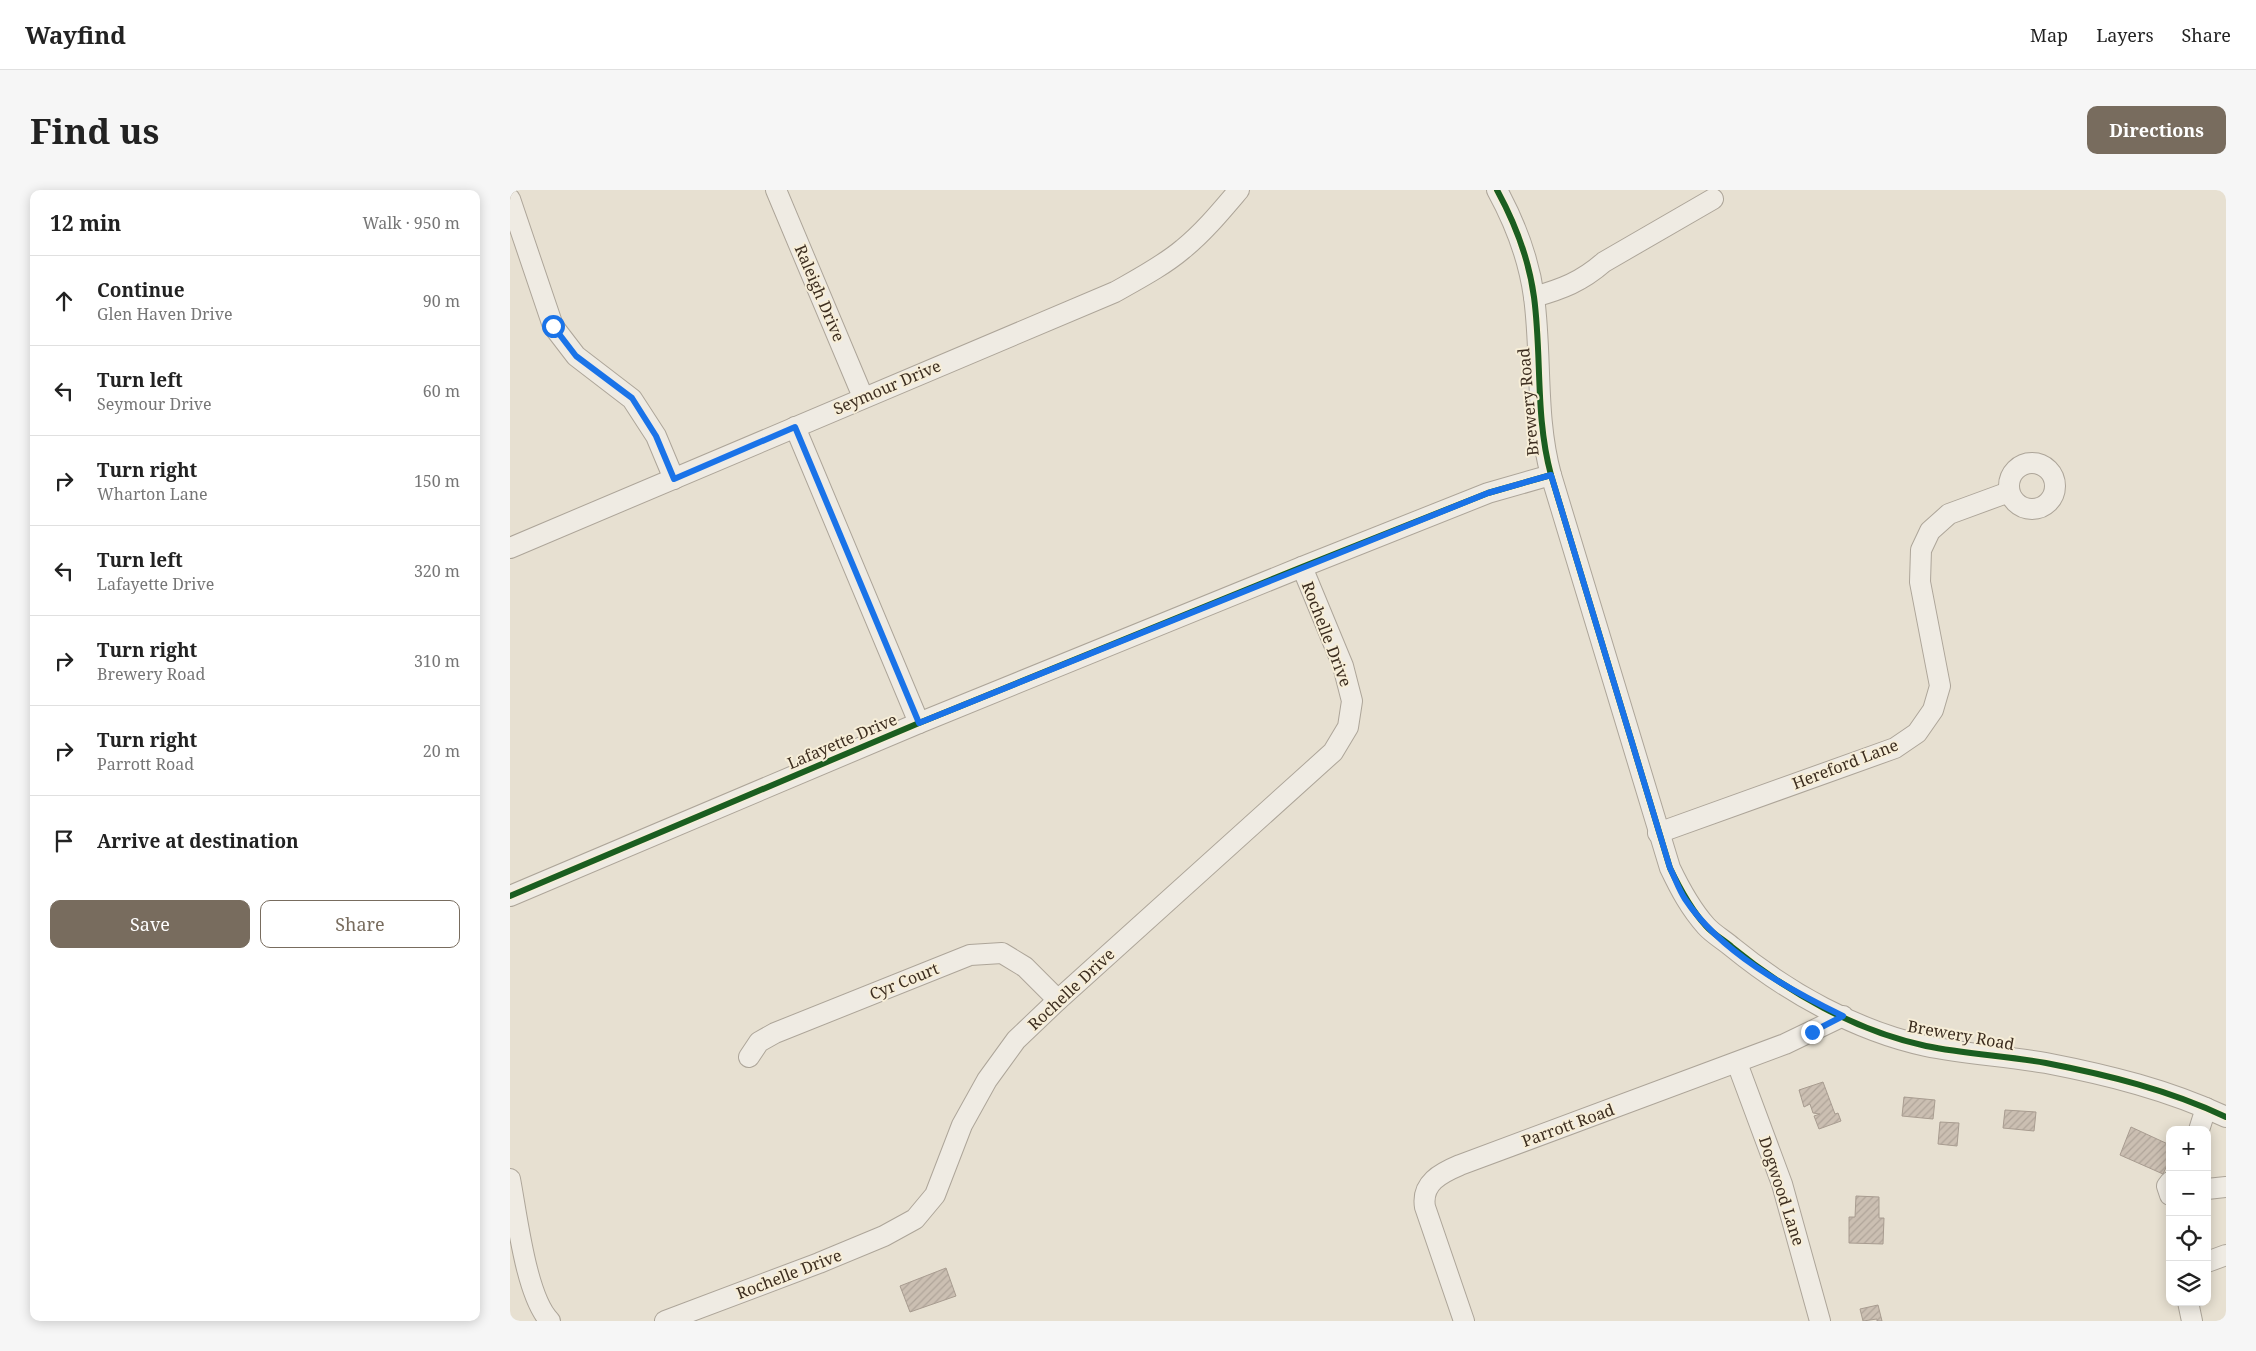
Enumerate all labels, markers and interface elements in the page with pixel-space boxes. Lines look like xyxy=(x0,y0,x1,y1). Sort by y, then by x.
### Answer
text: Wayfind xyxy=(25,18,126,51)
text: Map xyxy=(2030,23,2068,47)
text: Layers xyxy=(2096,23,2154,47)
text: Share xyxy=(2182,23,2231,47)
button: Directions xyxy=(2087,106,2226,154)
text: Find us xyxy=(30,107,159,154)
text: 12 min xyxy=(50,209,121,237)
text: Walk · 950 m xyxy=(363,212,460,234)
street label: Raleigh Drive xyxy=(790,241,850,345)
text: Continue xyxy=(97,277,185,303)
icon: ahead xyxy=(50,287,78,315)
text: 90 m xyxy=(423,290,460,312)
text: Glen Haven Drive xyxy=(97,303,233,325)
route start xyxy=(542,315,565,338)
street label: Brewery Road xyxy=(1512,347,1544,457)
street label: Seymour Drive xyxy=(830,354,944,420)
text: Turn left xyxy=(97,367,183,393)
icon: left xyxy=(50,377,78,405)
text: 60 m xyxy=(423,380,460,402)
text: Seymour Drive xyxy=(97,393,212,415)
text: Turn right xyxy=(97,457,197,483)
icon: right xyxy=(50,467,78,495)
text: 150 m xyxy=(414,470,460,492)
text: Wharton Lane xyxy=(97,483,208,505)
text: Turn left xyxy=(97,547,183,573)
icon: left xyxy=(50,557,78,585)
text: 320 m xyxy=(414,560,460,582)
text: Lafayette Drive xyxy=(97,573,214,595)
street label: Rochelle Drive xyxy=(1297,578,1357,690)
text: Turn right xyxy=(97,637,197,663)
icon: right xyxy=(50,647,78,675)
text: 310 m xyxy=(414,650,460,672)
text: Brewery Road xyxy=(97,663,205,685)
street label: Lafayette Drive xyxy=(784,708,900,774)
text: Turn right xyxy=(97,727,197,753)
street label: Hereford Lane xyxy=(1789,734,1901,794)
icon: right xyxy=(50,737,78,765)
text: 20 m xyxy=(423,740,460,762)
text: Parrott Road xyxy=(97,753,194,775)
icon: arrive xyxy=(50,827,78,855)
text: Arrive at destination xyxy=(97,828,299,854)
button: Save xyxy=(50,900,250,948)
button: Share xyxy=(260,900,460,948)
street label: Rochelle Drive xyxy=(1023,943,1119,1035)
street label: Cyr Court xyxy=(866,957,942,1005)
street label: Brewery Road xyxy=(1906,1015,2016,1055)
route end xyxy=(1801,1021,1824,1044)
street label: Parrott Road xyxy=(1519,1098,1617,1152)
map controls xyxy=(2166,1126,2211,1306)
button: + xyxy=(2166,1126,2211,1171)
street label: Dogwood Lane xyxy=(1754,1134,1810,1248)
button: − xyxy=(2166,1171,2211,1216)
button: locate xyxy=(2166,1216,2211,1261)
street label: Rochelle Drive xyxy=(733,1244,845,1304)
button: layers xyxy=(2166,1261,2211,1306)

